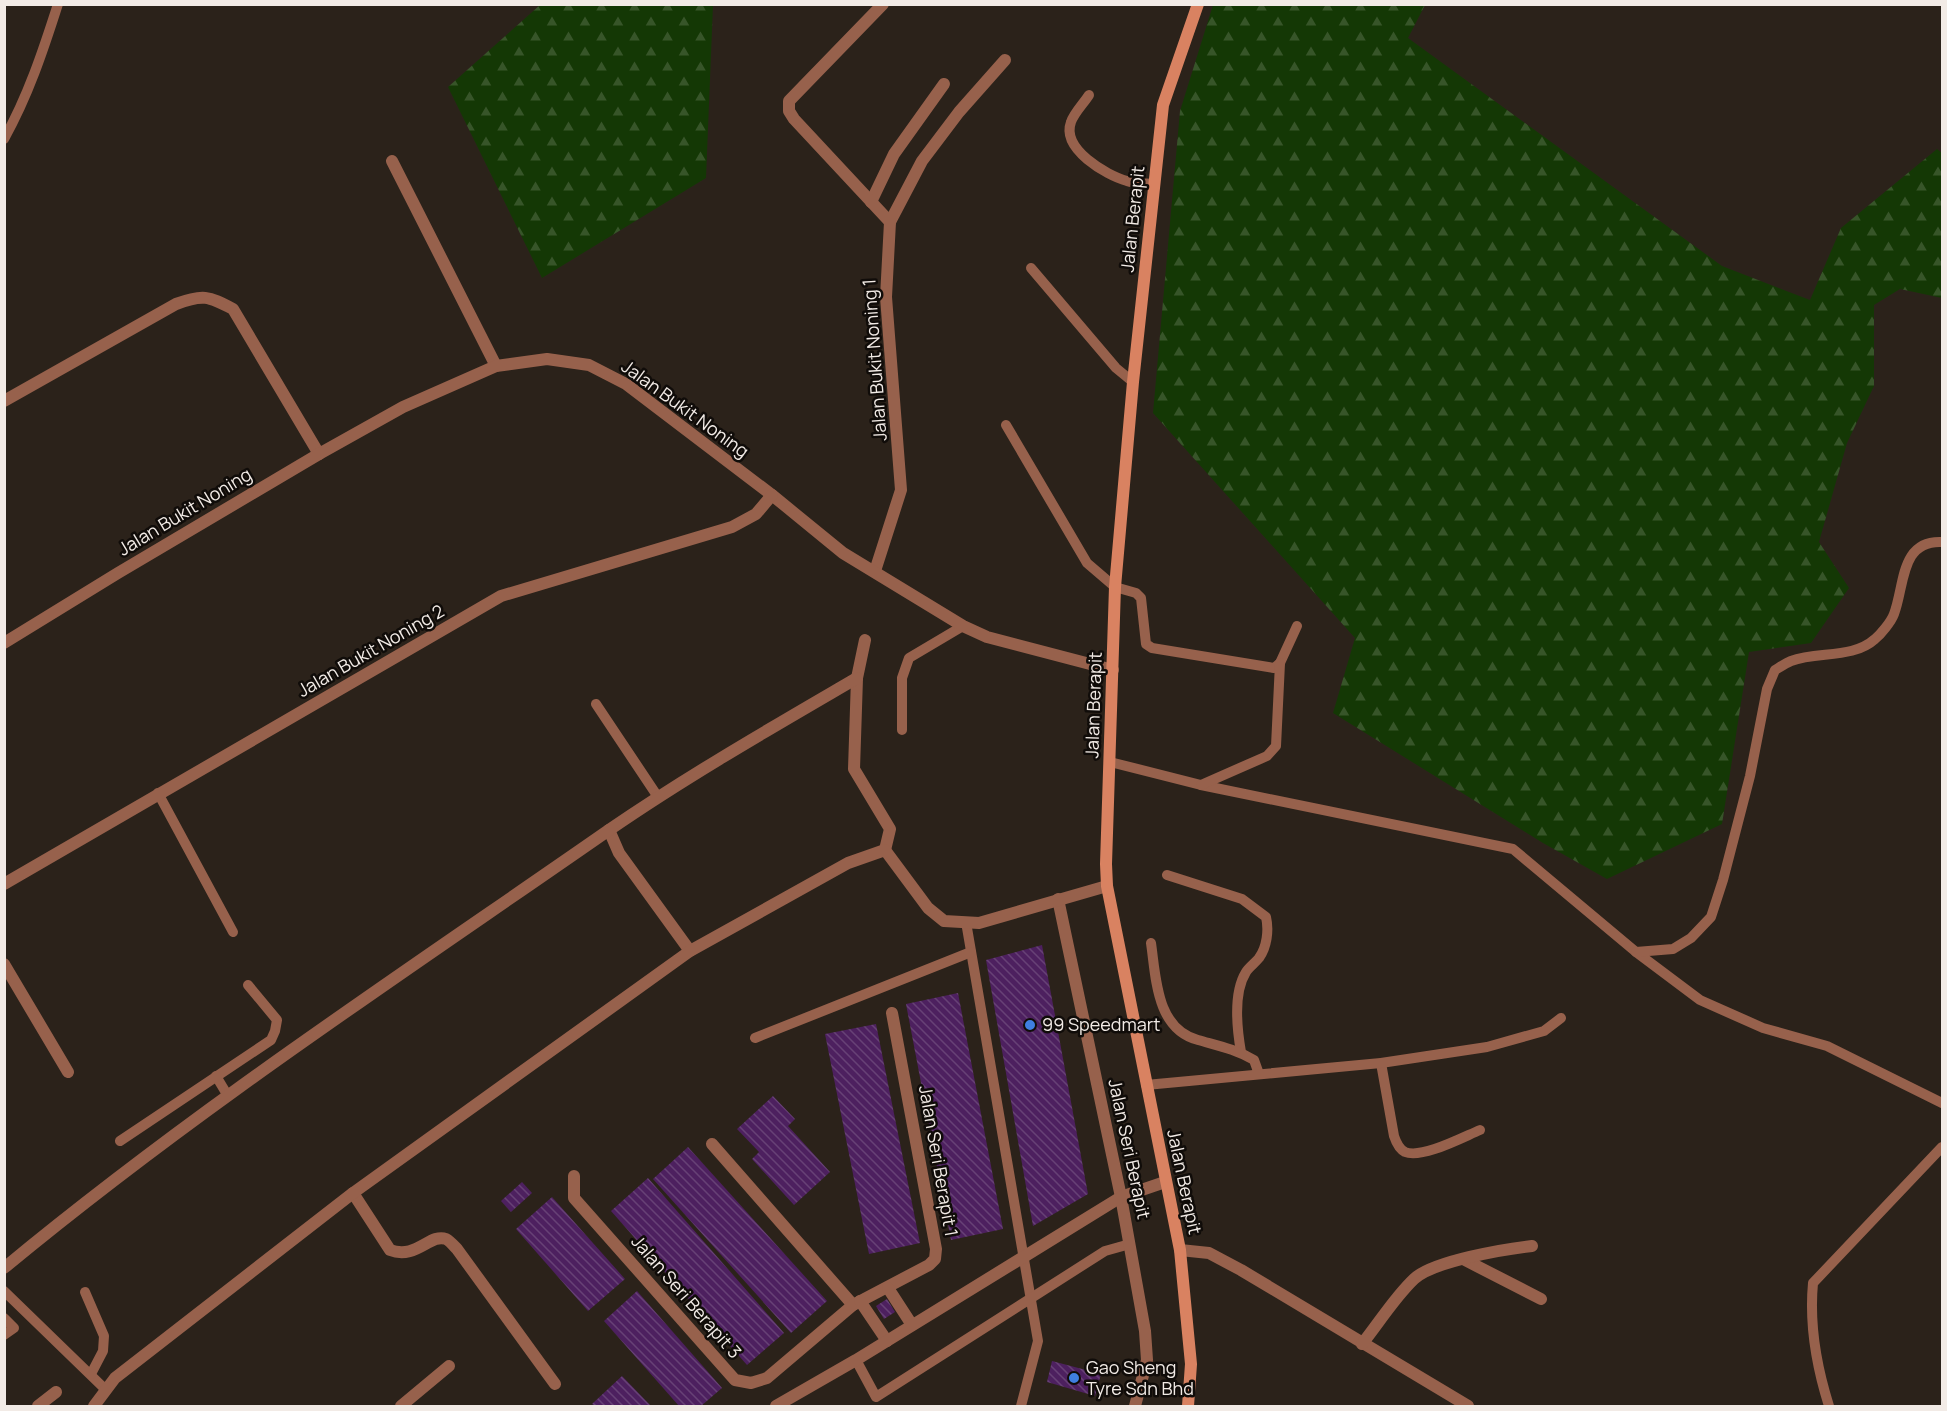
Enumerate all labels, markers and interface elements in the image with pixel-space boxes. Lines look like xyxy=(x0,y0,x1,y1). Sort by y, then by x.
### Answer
street label: Jalan Berapit xyxy=(1115,165,1150,273)
street label: Jalan Bukit Noning 1 xyxy=(856,278,892,442)
street label: Jalan Bukit Noning xyxy=(617,354,754,462)
street label: Jalan Bukit Noning xyxy=(113,462,256,560)
street label: Jalan Bukit Noning 2 xyxy=(293,598,448,702)
street label: Jalan Berapit xyxy=(1079,651,1107,759)
place label: 99 Speedmart xyxy=(1042,1012,1160,1036)
marker: 99 Speedmart xyxy=(1023,1018,1037,1032)
street label: Jalan Seri Berapit xyxy=(1103,1077,1157,1221)
street label: Jalan Seri Berapit 1 xyxy=(914,1083,964,1238)
street label: Jalan Berapit xyxy=(1162,1127,1208,1236)
street label: Jalan Seri Berapit 3 xyxy=(627,1230,747,1363)
place label: Gao Sheng Tyre Sdn Bhd xyxy=(1086,1355,1194,1400)
marker: Gao Sheng Tyre Sdn Bhd xyxy=(1067,1371,1081,1385)

